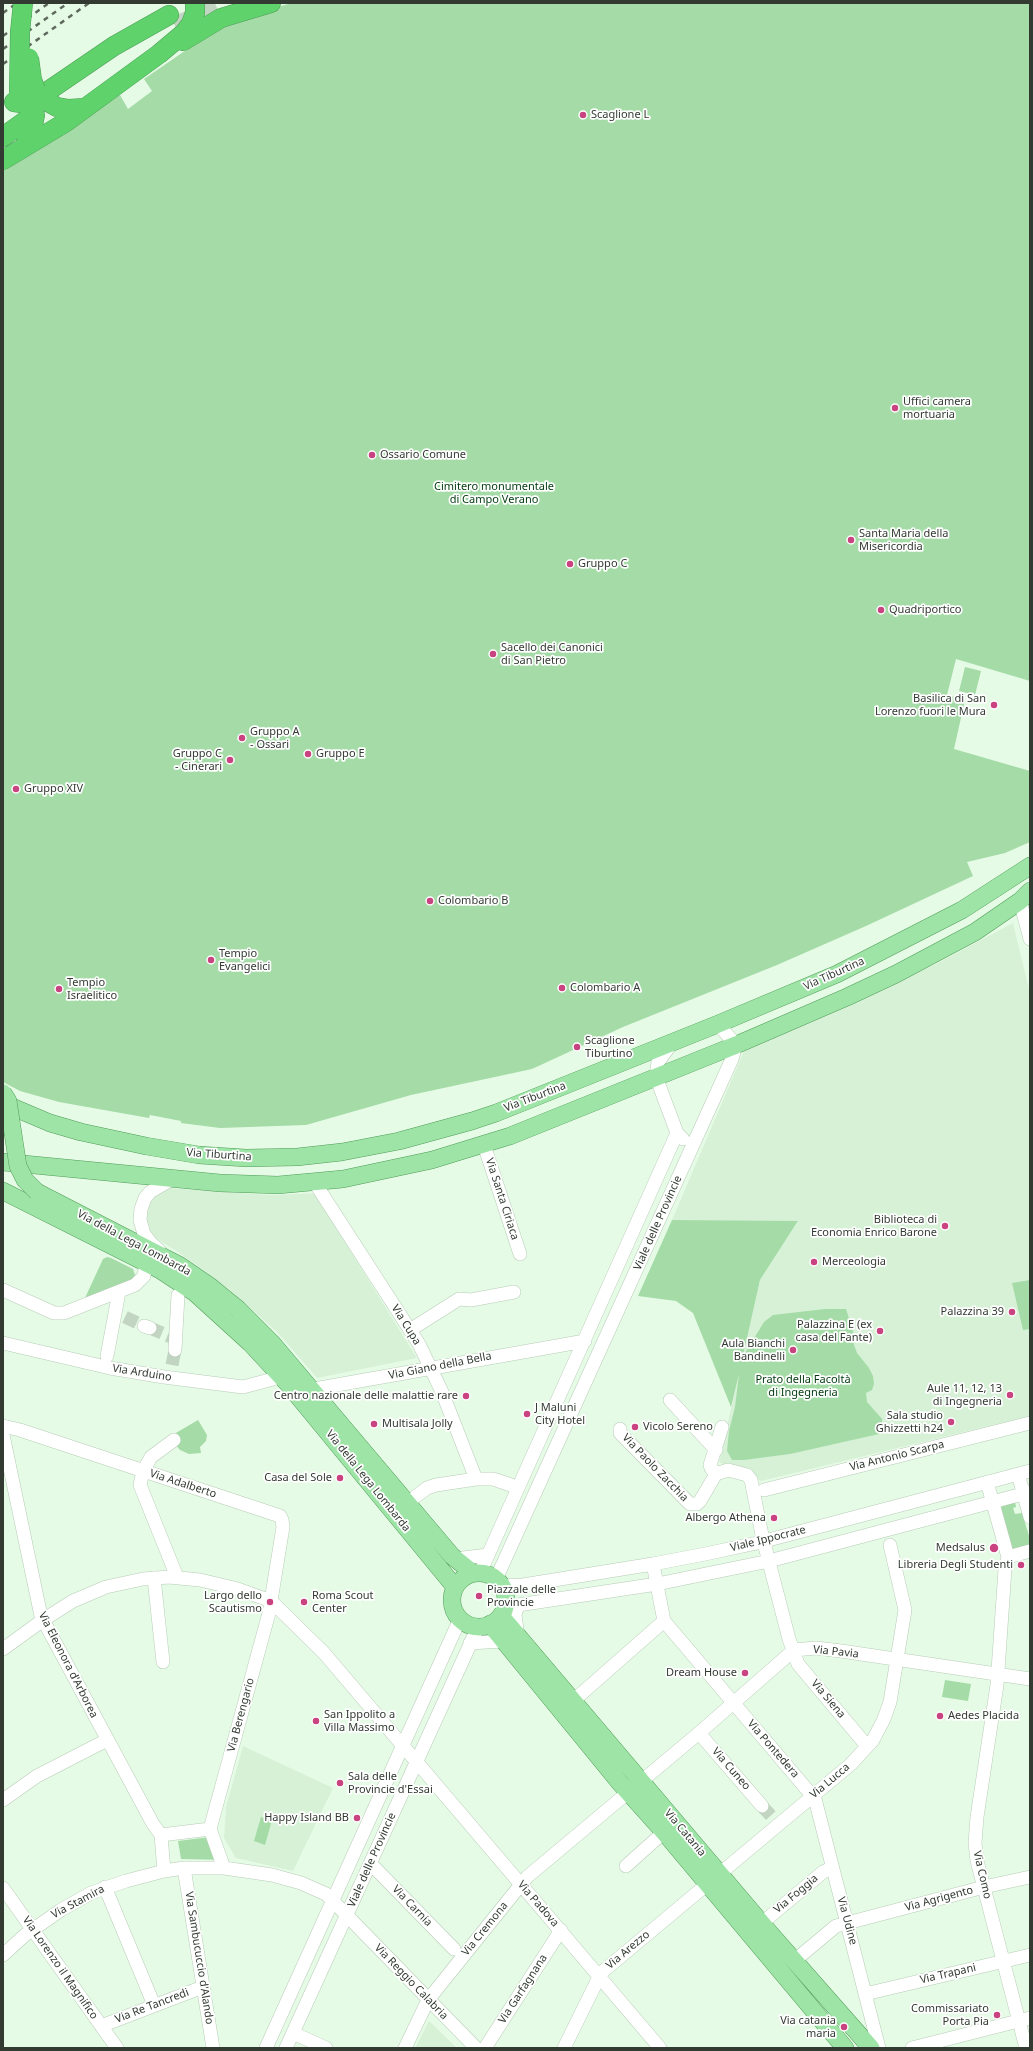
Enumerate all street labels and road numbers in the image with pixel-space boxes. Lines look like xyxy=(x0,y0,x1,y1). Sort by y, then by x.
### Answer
street label: Via Tiburtina xyxy=(801,955,867,993)
street label: Via Tiburtina xyxy=(502,1079,568,1115)
street label: Via Tiburtina xyxy=(186,1146,252,1164)
street label: Via Santa Ciriaca xyxy=(483,1156,521,1242)
street label: Viale delle Provincie xyxy=(631,1174,685,1272)
street label: Via della Lega Lombarda xyxy=(75,1207,193,1279)
street label: Via Cupa xyxy=(388,1302,424,1348)
street label: Via Giano della Bella xyxy=(387,1350,493,1382)
street label: Via Arduino xyxy=(111,1362,173,1384)
street label: Via della Lega Lombarda xyxy=(323,1428,413,1534)
street label: Via Paolo Zacchia xyxy=(619,1431,691,1505)
street label: Via Antonio Scarpa xyxy=(848,1438,946,1474)
street label: Via Adalberto xyxy=(148,1467,218,1501)
street label: Viale Ippocrate xyxy=(729,1523,807,1555)
street label: Via Eleonora d'Arborea xyxy=(36,1610,100,1720)
street label: Via Pavia xyxy=(812,1643,860,1661)
street label: Via Berengario xyxy=(225,1677,257,1753)
street label: Via Siena xyxy=(808,1677,848,1721)
street label: Via Pontedera xyxy=(744,1717,802,1781)
street label: Via Cuneo xyxy=(709,1745,753,1793)
street label: Via Lucca xyxy=(807,1761,853,1801)
street label: Via Catania xyxy=(661,1807,709,1859)
street label: Viale delle Provincie xyxy=(345,1811,399,1909)
street label: Via Como xyxy=(970,1850,994,1900)
street label: Via Foggia xyxy=(771,1872,821,1916)
street label: Via Padova xyxy=(515,1878,561,1930)
street label: Via Stamira xyxy=(49,1882,107,1922)
street label: Via Carnia xyxy=(389,1883,435,1929)
street label: Via Agrigento xyxy=(903,1884,975,1914)
street label: Via Sambucuccio d'Alando xyxy=(182,1891,216,2025)
street label: Via Udine xyxy=(834,1896,860,1946)
street label: Via Cremona xyxy=(459,1899,511,1959)
street label: Via Lorenzo il Magnifico xyxy=(19,1914,101,2022)
street label: Via Arezzo xyxy=(603,1928,653,1972)
street label: Via Reggio Calabria xyxy=(372,1942,450,2022)
street label: Via Garfagnana xyxy=(496,1952,550,2026)
street label: Via Trapani xyxy=(919,1961,977,1987)
street label: Via Re Tancredi xyxy=(113,1986,191,2026)

